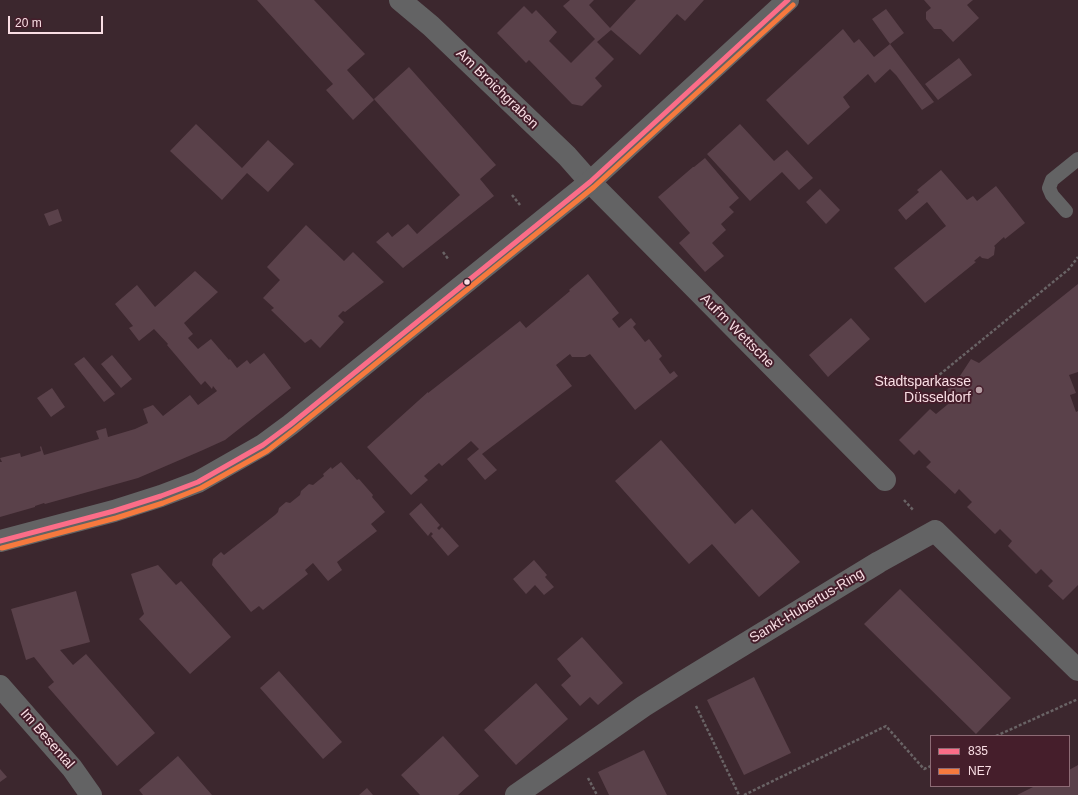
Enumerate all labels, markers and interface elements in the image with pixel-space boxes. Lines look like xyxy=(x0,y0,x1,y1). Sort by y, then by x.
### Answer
scale bar xyxy=(10,8,105,34)
text: 20 m xyxy=(15,16,42,30)
street label: Am Broichgraben xyxy=(452,45,542,133)
unlabelled marker xyxy=(462,277,472,287)
street label: Auf'm Wettsche xyxy=(697,291,777,371)
place label: Stadtsparkasse Düsseldorf xyxy=(875,374,971,406)
marker: Stadtsparkasse Düsseldorf xyxy=(974,385,984,395)
street label: Sankt-Hubertus-Ring xyxy=(747,565,867,647)
street label: Im Besental xyxy=(16,706,78,772)
legend xyxy=(930,735,1070,787)
text: 835 xyxy=(968,744,988,758)
text: NE7 xyxy=(968,764,991,778)

